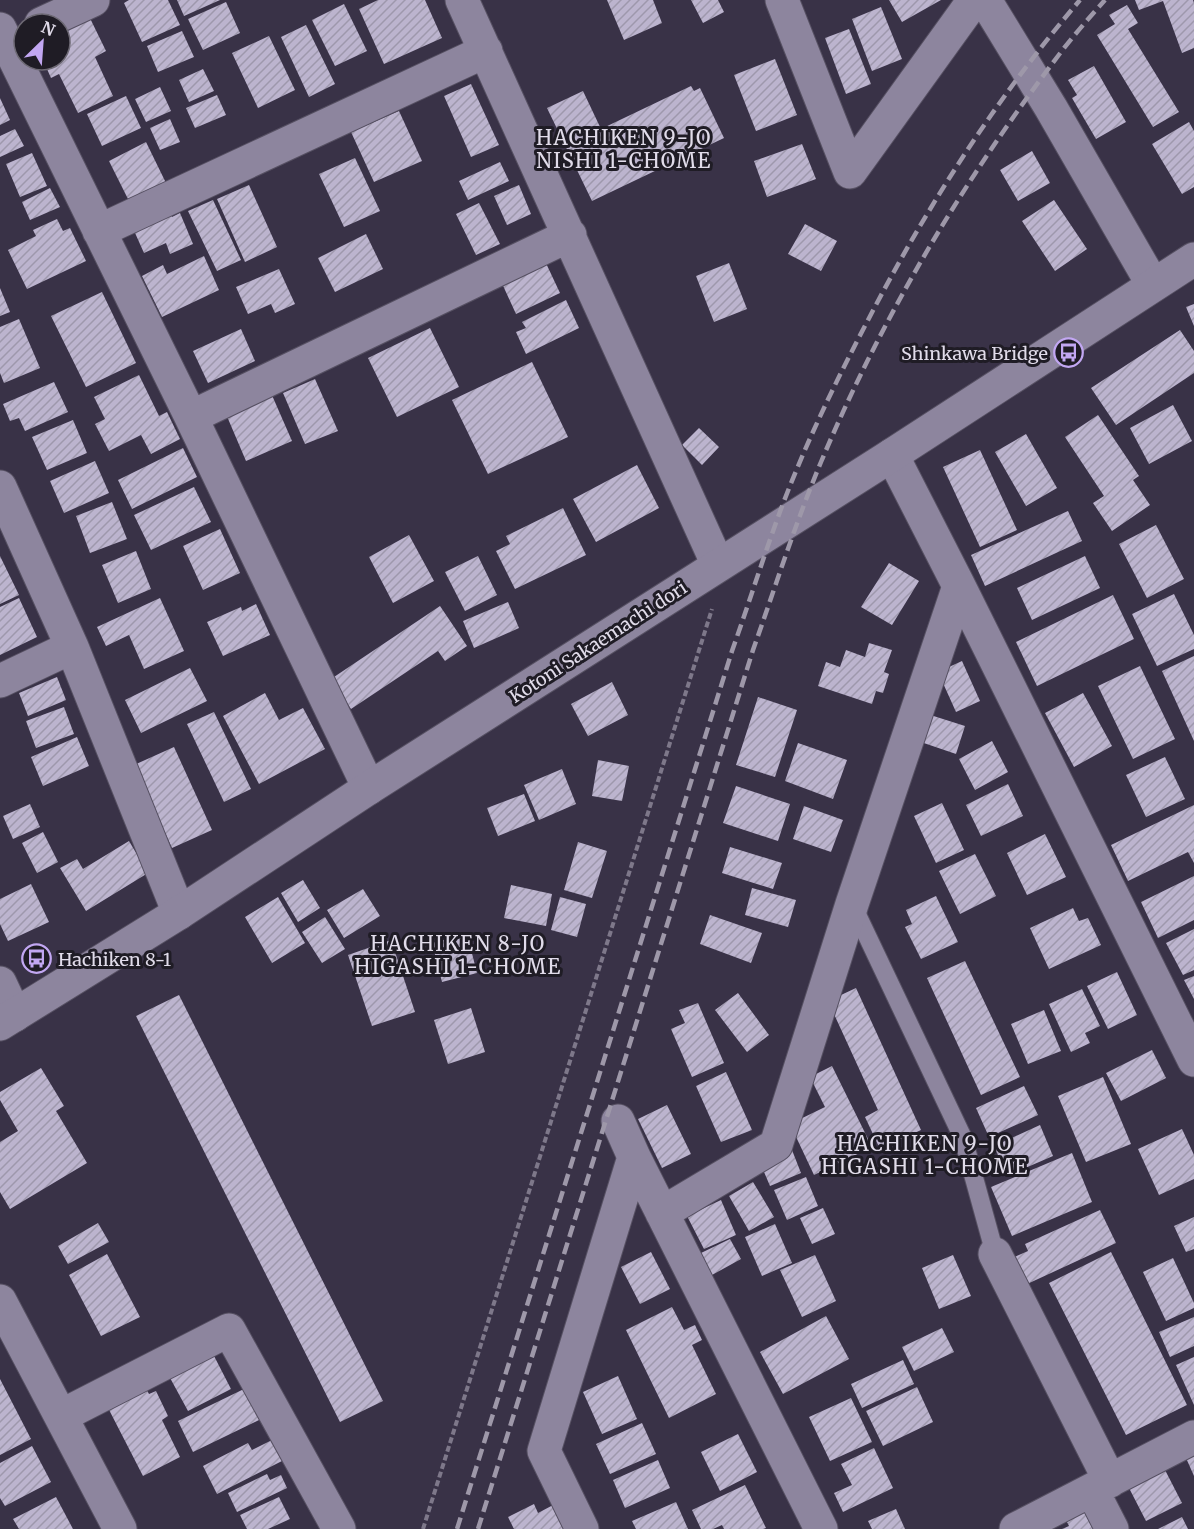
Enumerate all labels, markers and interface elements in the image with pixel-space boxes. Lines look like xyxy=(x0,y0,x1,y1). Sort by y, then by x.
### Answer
north arrow xyxy=(12,12,72,72)
text: N xyxy=(38,17,59,40)
district label: HACHIKEN 9-JO NISHI 1-CHOME xyxy=(536,125,712,173)
bus stop icon: Shinkawa Bridge xyxy=(1053,337,1085,369)
place label: Shinkawa Bridge xyxy=(901,342,1048,365)
street label: Kotoni Sakaemachi dori xyxy=(505,576,691,708)
district label: HACHIKEN 8-JO HIGASHI 1-CHOME xyxy=(354,931,562,979)
bus stop icon: Hachiken 8-1 xyxy=(21,943,53,975)
place label: Hachiken 8-1 xyxy=(58,948,171,971)
district label: HACHIKEN 9-JO HIGASHI 1-CHOME xyxy=(821,1131,1029,1179)

